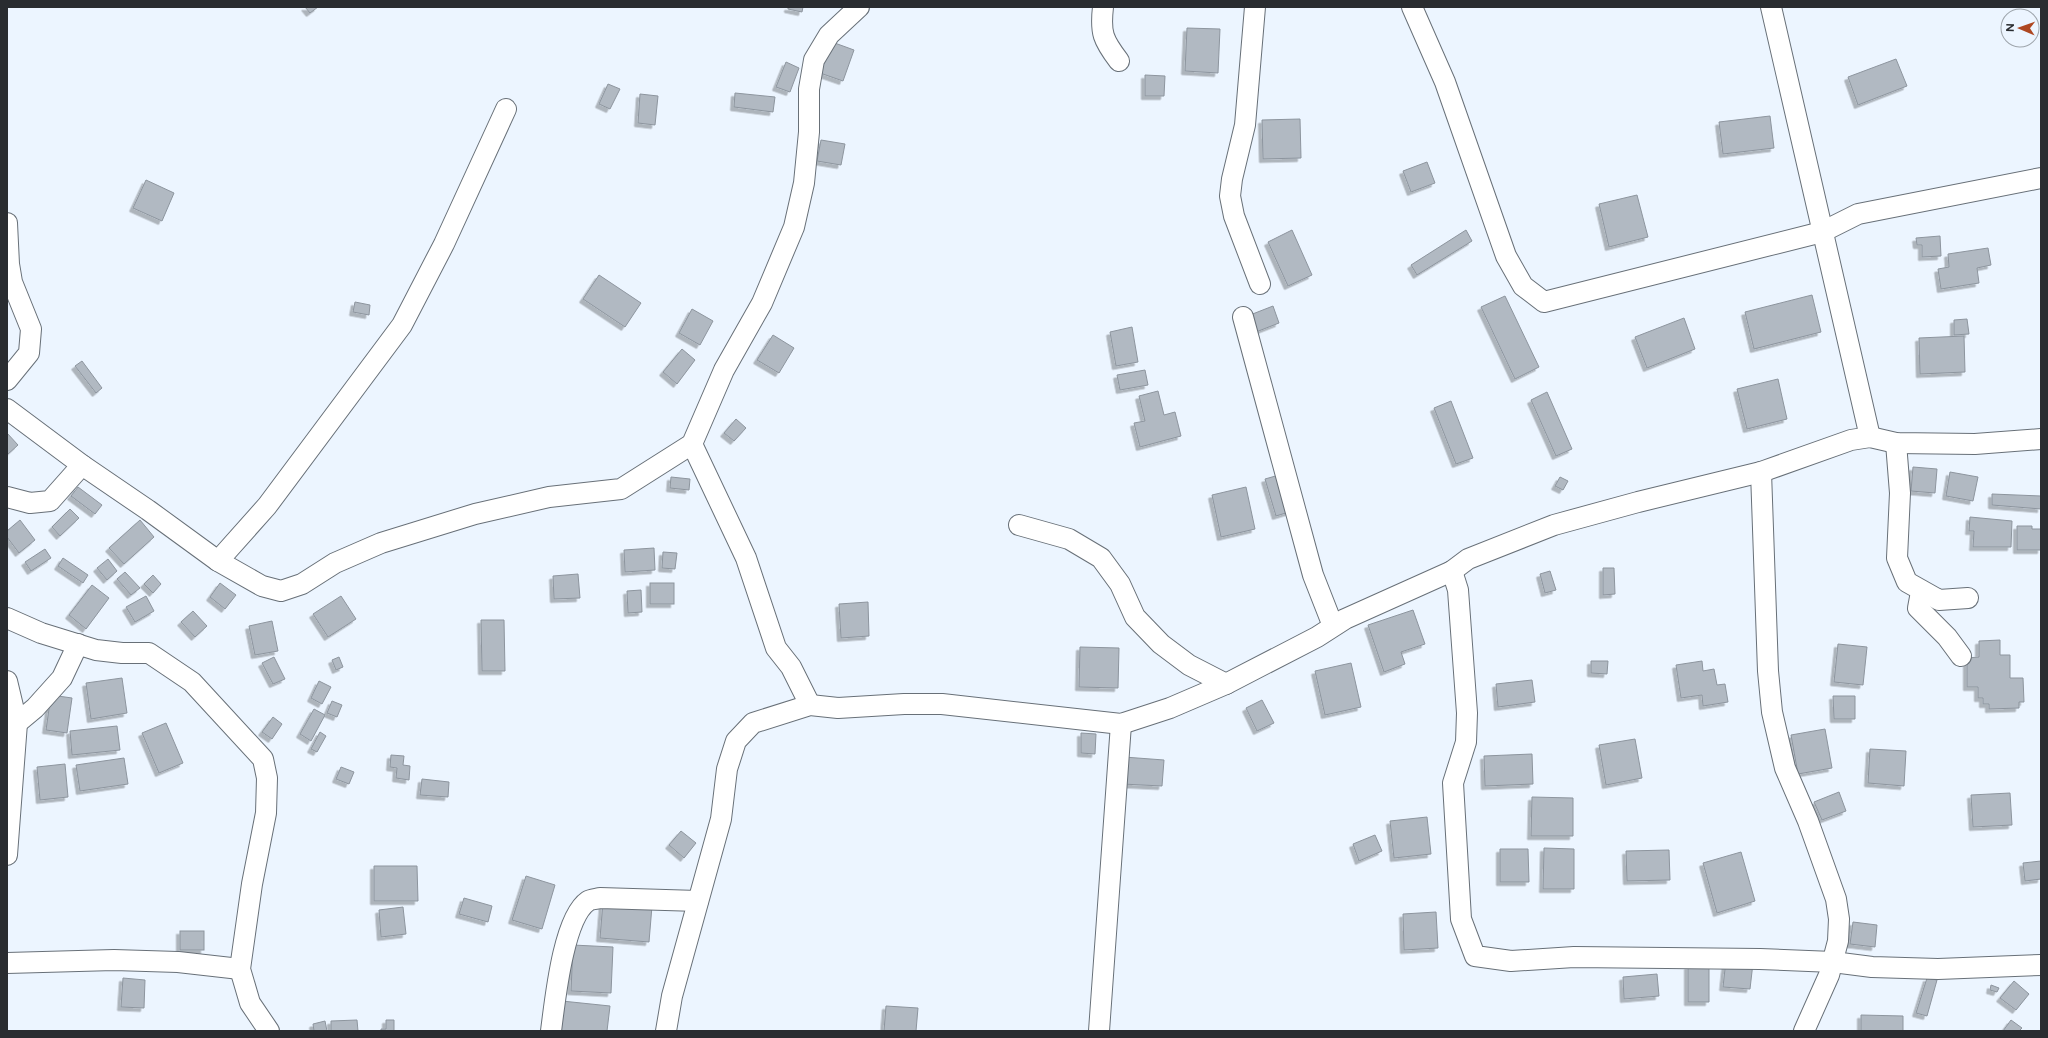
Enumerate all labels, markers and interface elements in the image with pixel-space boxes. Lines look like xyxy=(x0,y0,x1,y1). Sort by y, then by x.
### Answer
north arrow xyxy=(2000,8,2040,48)
text: N xyxy=(2004,23,2017,32)

